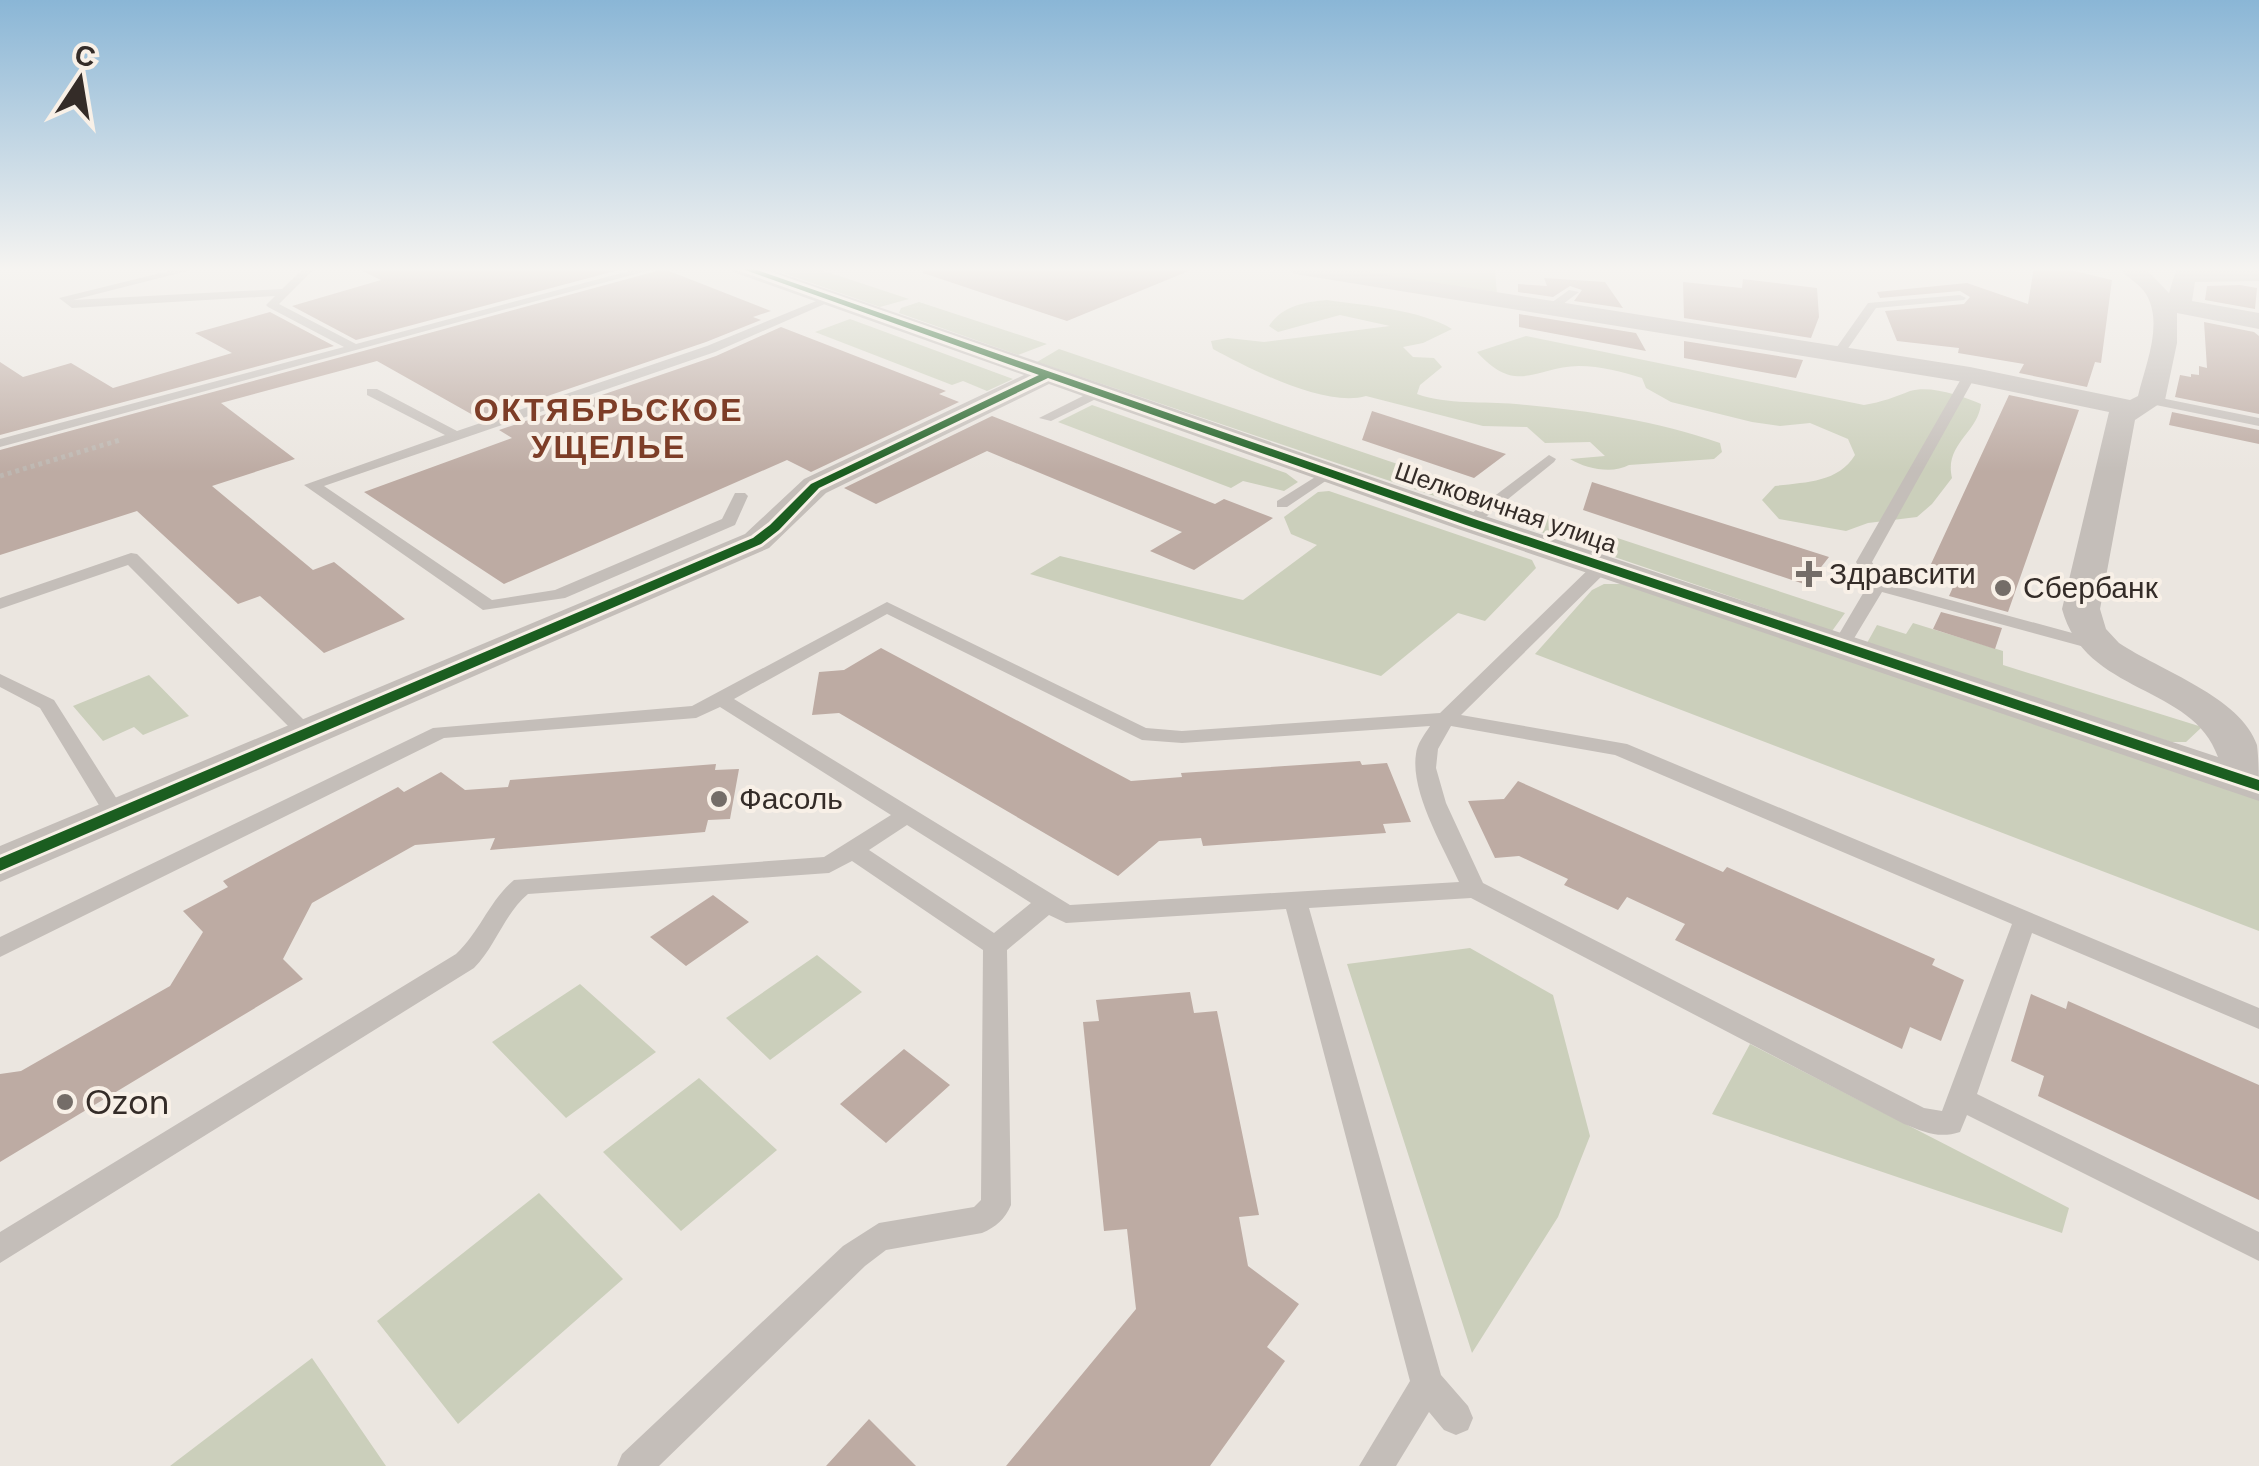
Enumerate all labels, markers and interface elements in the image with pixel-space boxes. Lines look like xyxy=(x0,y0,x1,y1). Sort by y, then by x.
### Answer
north arrow xyxy=(30,30,130,130)
text: С xyxy=(71,36,99,76)
district label: ОКТЯБРЬСКОЕ УЩЕЛЬЕ xyxy=(474,389,744,468)
street label: Шелковичная улица xyxy=(1391,454,1621,561)
place label: Здравсити xyxy=(1829,554,1976,593)
marker: Здравсити xyxy=(1798,563,1820,585)
place label: Сбербанк xyxy=(2023,568,2159,607)
marker: Сбербанк xyxy=(1992,577,2014,599)
place label: Фасоль xyxy=(739,779,843,818)
marker: Фасоль xyxy=(708,788,730,810)
place label: Ozon xyxy=(85,1079,169,1125)
marker: Ozon xyxy=(54,1091,76,1113)

